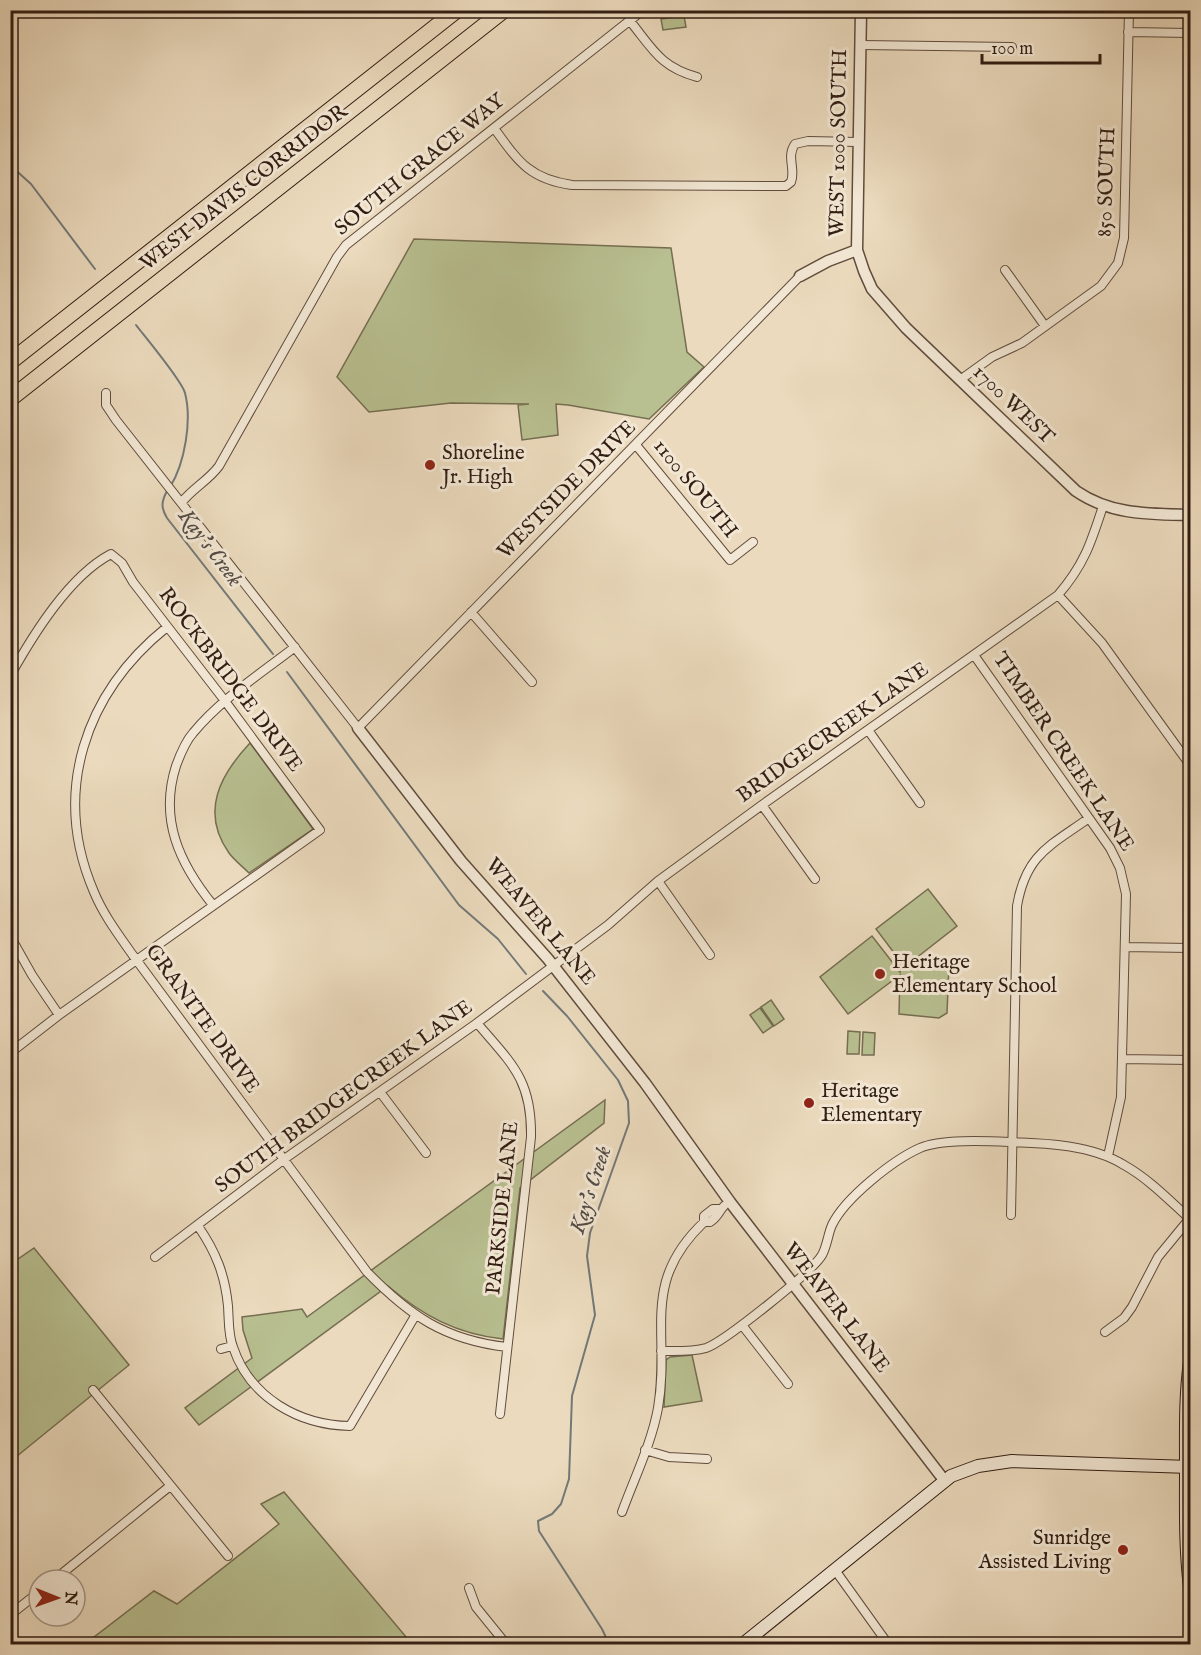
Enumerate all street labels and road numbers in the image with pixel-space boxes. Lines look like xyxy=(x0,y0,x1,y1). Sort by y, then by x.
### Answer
street label: WEST 1000 SOUTH xyxy=(824,49,854,237)
street label: SOUTH GRACE WAY xyxy=(329,87,512,242)
street label: WEST DAVIS CORRIDOR xyxy=(135,98,354,277)
street label: 850 SOUTH xyxy=(1092,127,1122,237)
street label: 1700 WEST xyxy=(966,359,1060,451)
street label: WESTSIDE DRIVE xyxy=(492,415,642,565)
street label: 1100 SOUTH xyxy=(647,434,743,544)
street label: ROCKBRIDGE DRIVE xyxy=(152,582,308,778)
street label: TIMBER CREEK LANE xyxy=(986,647,1140,857)
street label: BRIDGECREEK LANE xyxy=(732,656,934,810)
street label: WEAVER LANE xyxy=(479,853,601,991)
street label: GRANITE DRIVE xyxy=(139,939,265,1099)
street label: SOUTH BRIDGECREEK LANE xyxy=(210,994,478,1200)
street label: PARKSIDE LANE xyxy=(480,1120,526,1296)
street label: WEAVER LANE xyxy=(777,1237,895,1379)

